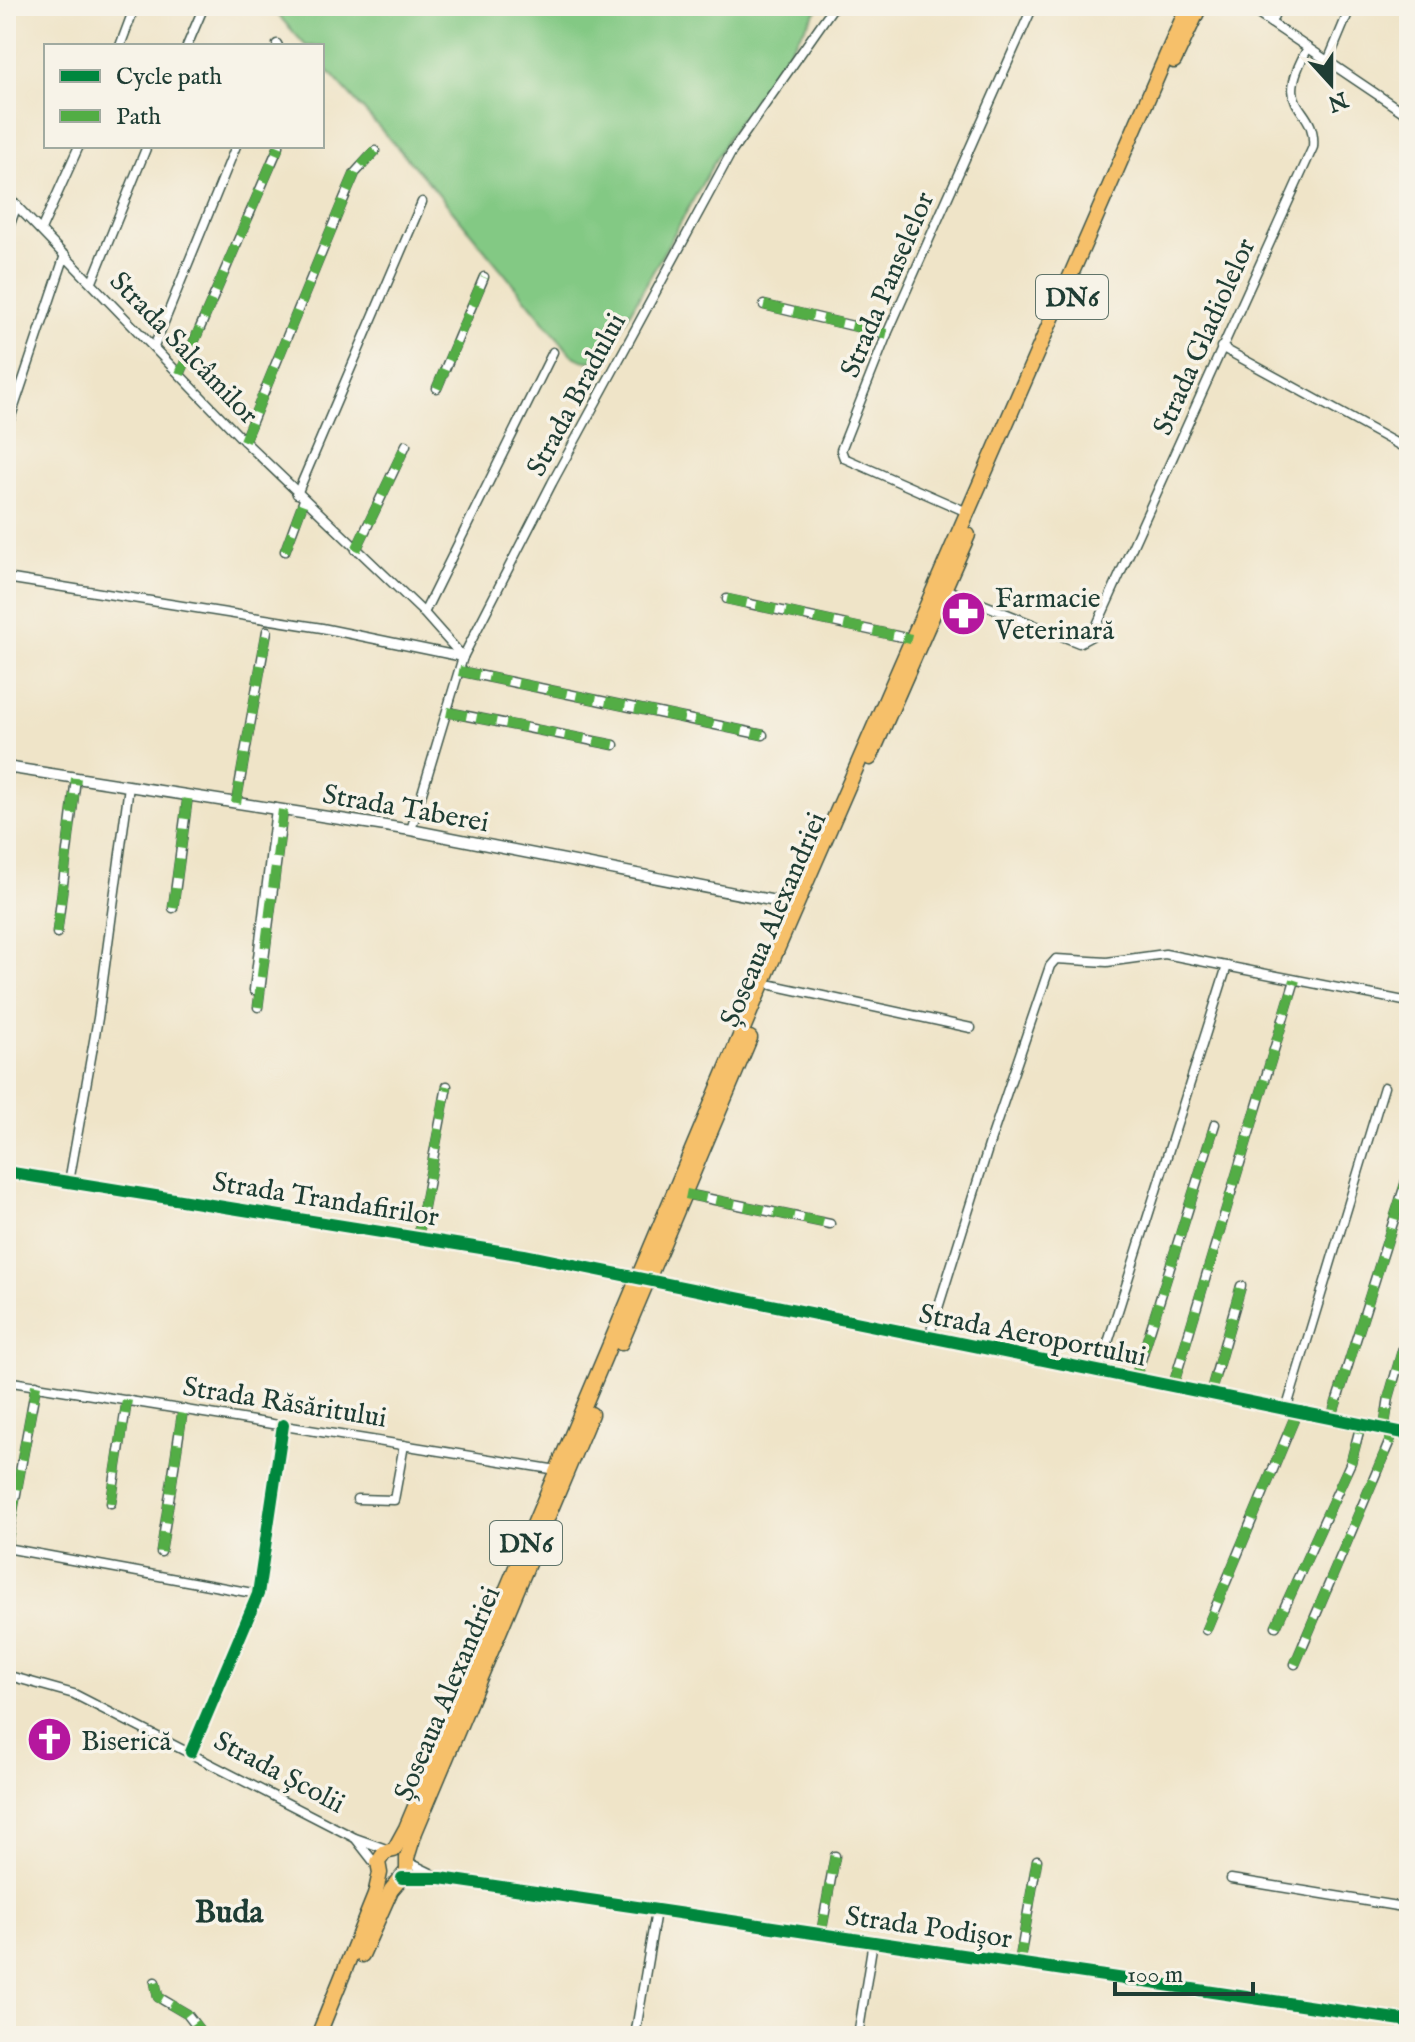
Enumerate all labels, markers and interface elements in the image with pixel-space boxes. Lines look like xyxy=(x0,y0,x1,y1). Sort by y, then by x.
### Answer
legend xyxy=(44,44,324,148)
north arrow xyxy=(1291,44,1371,124)
text: Cycle path xyxy=(116,62,222,93)
text: N xyxy=(1324,84,1352,117)
text: Path xyxy=(116,102,161,133)
street label: Strada Panselelor xyxy=(833,187,943,383)
street label: Strada Gladiolelor xyxy=(1146,233,1264,441)
street label: Strada Salcâmilor xyxy=(101,265,265,433)
road number: DN6 xyxy=(1036,275,1108,319)
street label: Strada Bradului xyxy=(520,308,635,483)
place label: Farmacie Veterinară xyxy=(994,582,1115,649)
pharmacy icon: Farmacie Veterinară xyxy=(940,589,988,637)
street label: Strada Taberei xyxy=(320,778,491,841)
street label: Șoseaua Alexandriei xyxy=(713,807,835,1033)
street label: Strada Trandafirilor xyxy=(210,1165,441,1236)
street label: Strada Aeroportului xyxy=(916,1297,1149,1376)
street label: Strada Răsăritului xyxy=(180,1370,389,1437)
road number: DN6 xyxy=(490,1521,562,1565)
street label: Șoseaua Alexandriei xyxy=(387,1581,509,1807)
church icon: Biserică xyxy=(26,1716,74,1764)
street label: Strada Școlii xyxy=(207,1724,350,1822)
place label: Biserică xyxy=(81,1725,172,1760)
district label: Buda xyxy=(195,1893,265,1934)
street label: Strada Podișor xyxy=(843,1899,1014,1957)
scale bar xyxy=(1115,1946,1253,1996)
text: 100 m xyxy=(1127,1960,1183,1991)

